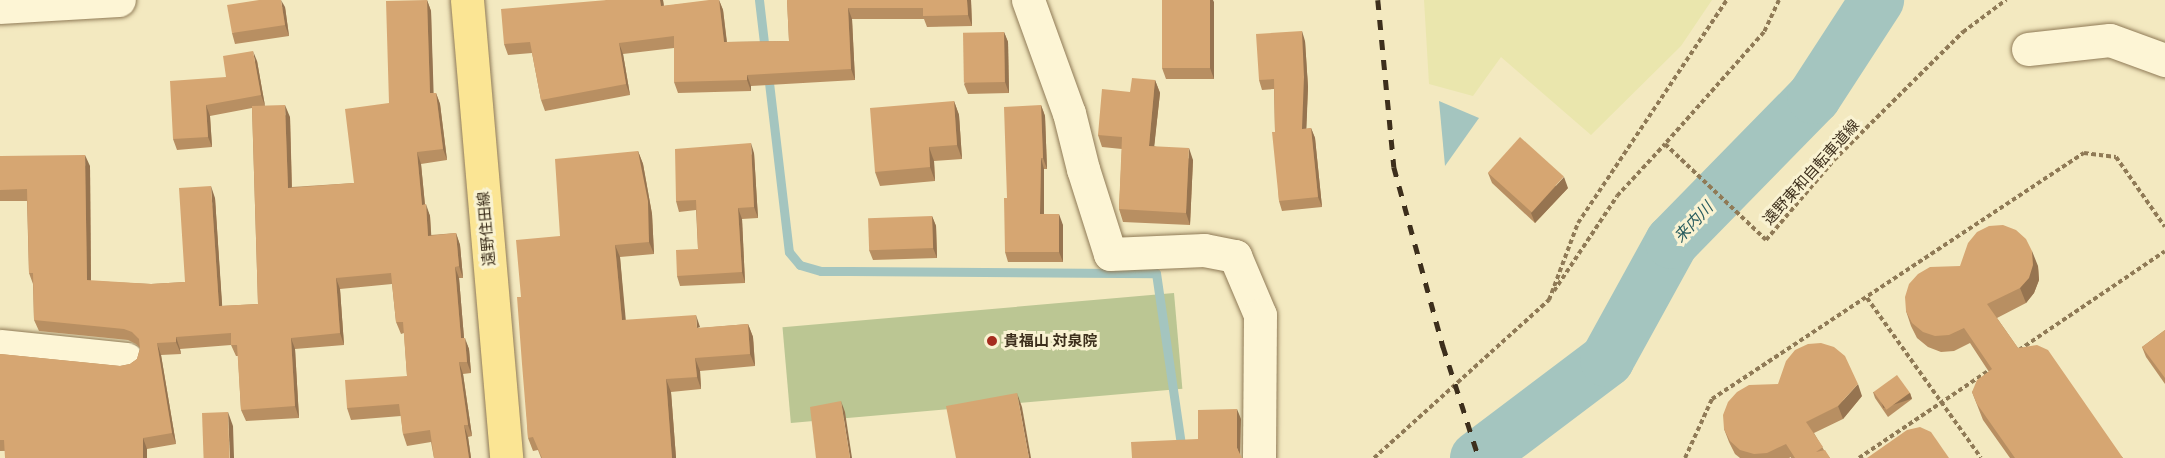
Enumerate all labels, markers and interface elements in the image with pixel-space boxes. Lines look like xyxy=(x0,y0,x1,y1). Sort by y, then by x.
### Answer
street label: 遠野東和自転車道線 xyxy=(1759,116,1863,228)
street label: 遠野住田線 xyxy=(474,191,498,267)
water label: 来内川 xyxy=(1670,198,1716,246)
place label: 貴福山 対泉院 xyxy=(1004,332,1097,350)
marker: 貴福山 対泉院 xyxy=(985,334,999,348)

